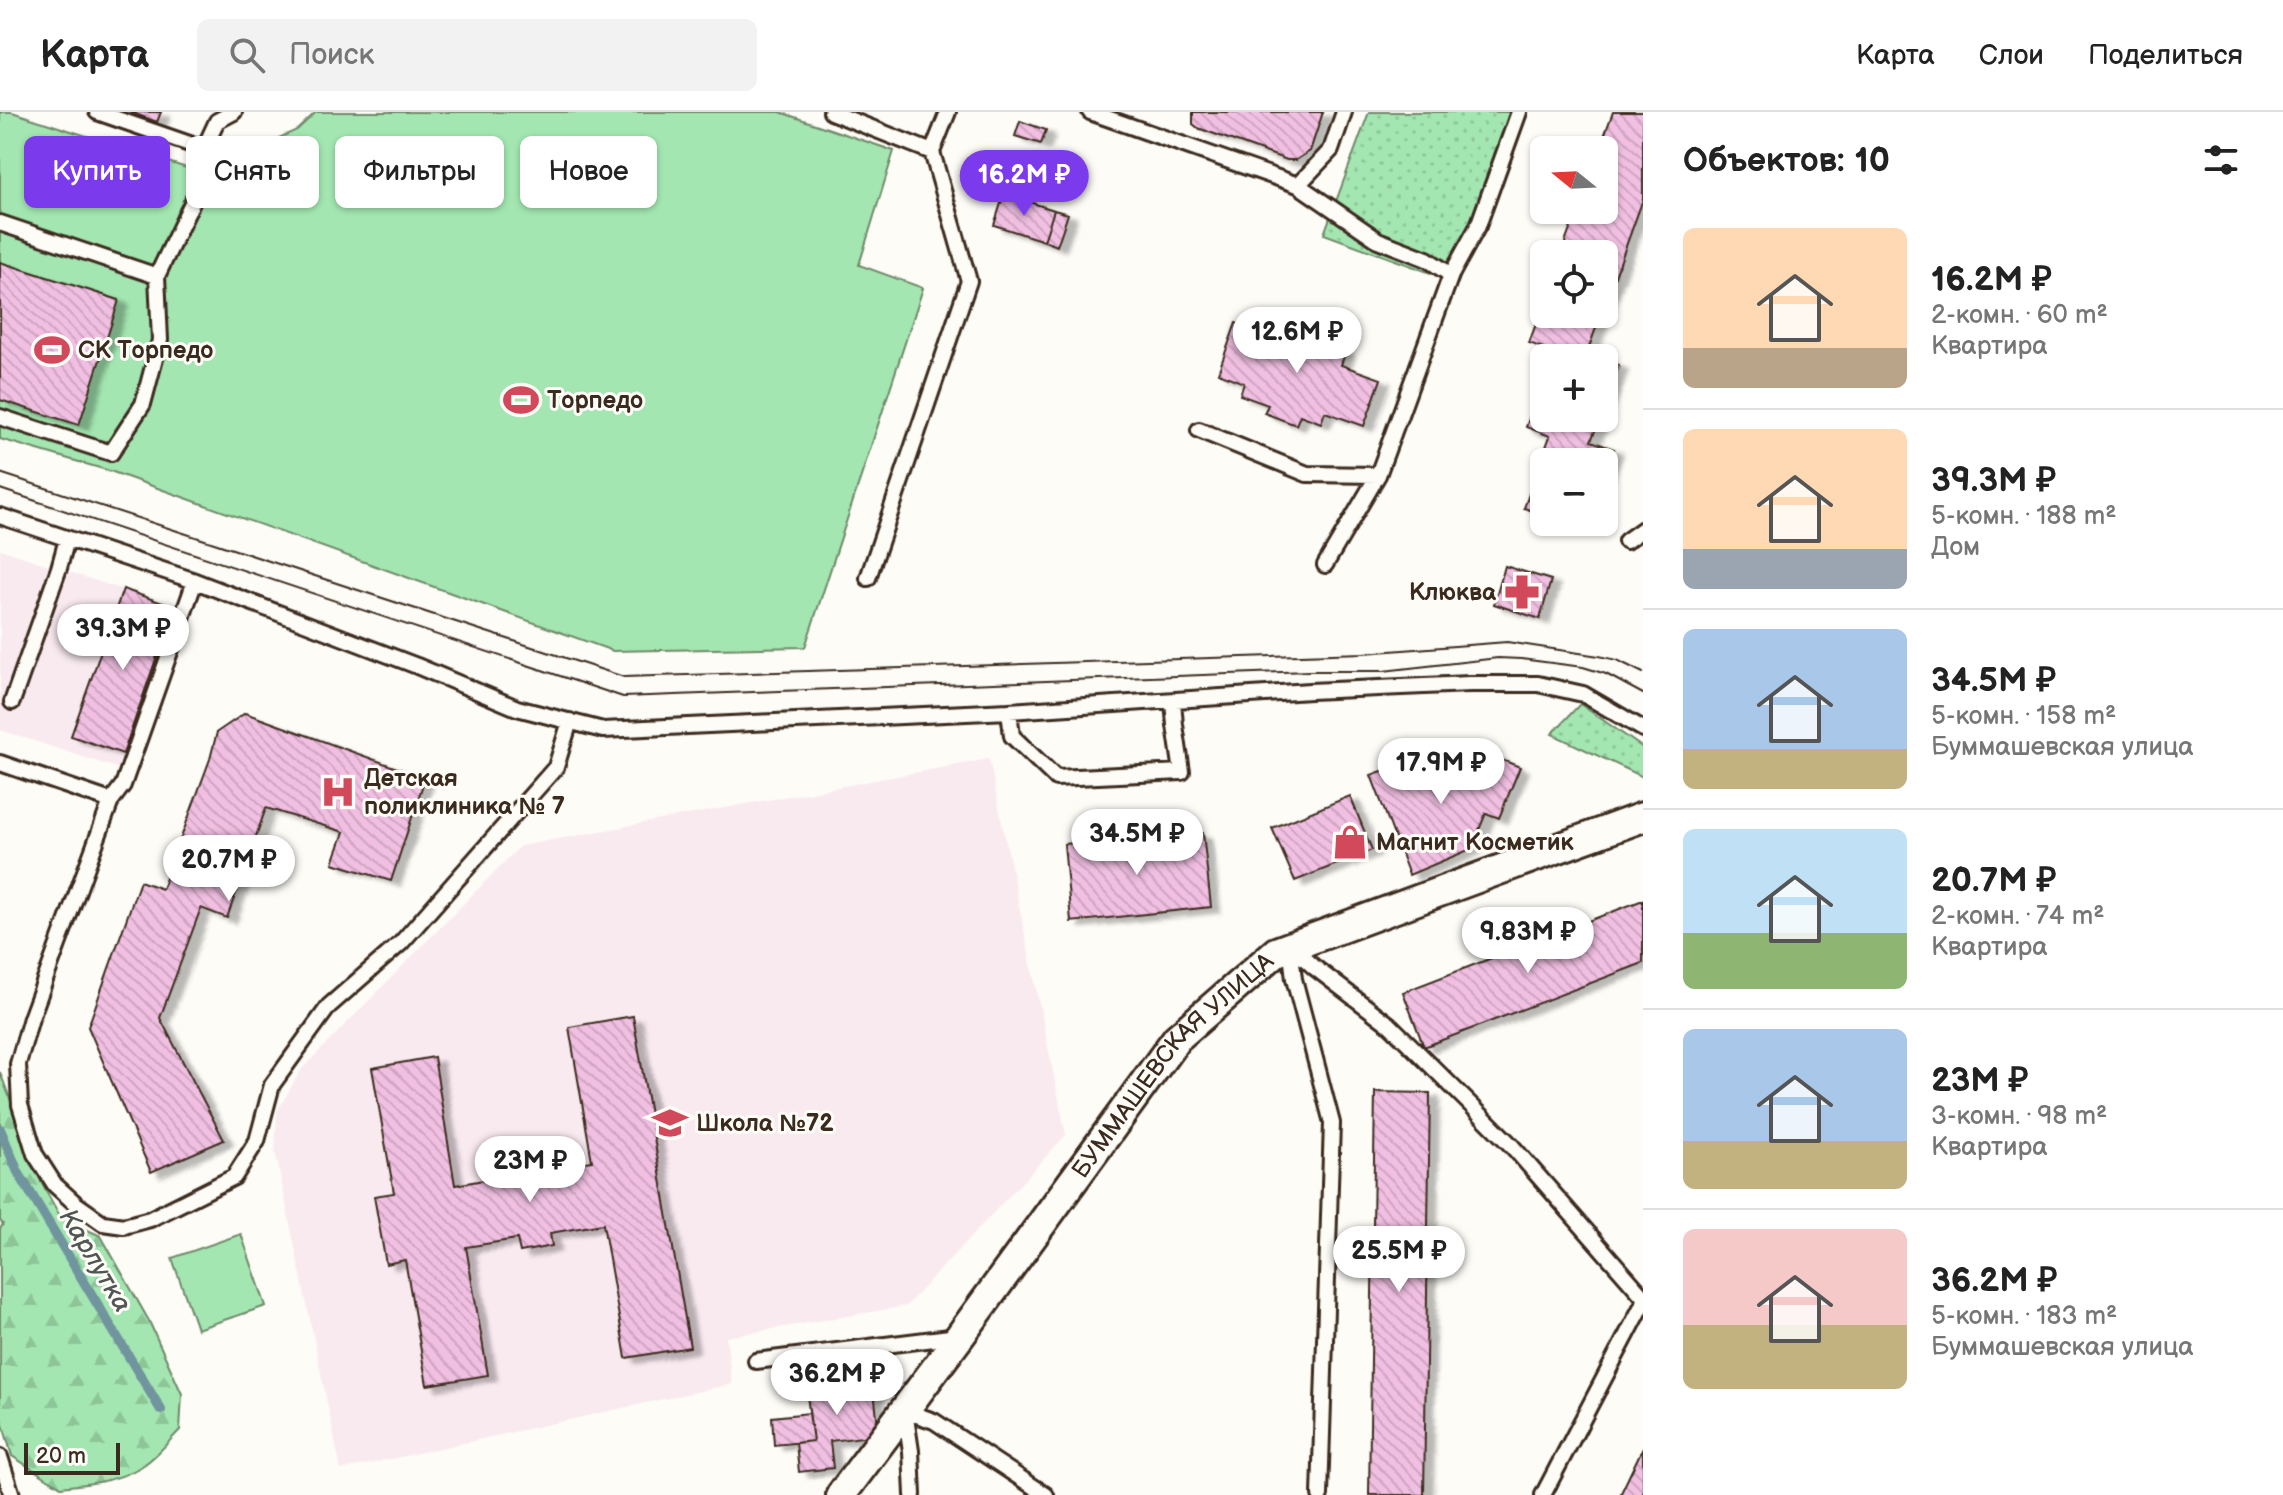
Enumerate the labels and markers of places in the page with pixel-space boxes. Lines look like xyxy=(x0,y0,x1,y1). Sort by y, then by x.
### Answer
pin: 16.2M ₽ xyxy=(950,150,1098,218)
pin: 12.6M ₽ xyxy=(1223,307,1371,375)
sports icon: СК Торпедо xyxy=(33,331,71,369)
place label: СК Торпедо xyxy=(78,336,213,365)
sports icon: Торпедо xyxy=(502,381,540,419)
place label: Торпедо xyxy=(547,386,643,415)
pharmacy icon: Клюква xyxy=(1503,573,1541,611)
place label: Клюква xyxy=(1409,578,1497,607)
pin: 39.3M ₽ xyxy=(49,604,197,672)
pin: 17.9M ₽ xyxy=(1367,738,1515,806)
place label: Детская поликлиника № 7 xyxy=(364,764,565,821)
hospital icon: Детская поликлиника № 7 xyxy=(319,773,357,811)
pin: 34.5M ₽ xyxy=(1063,809,1211,877)
shop icon: Магнит Косметик xyxy=(1331,823,1369,861)
place label: Магнит Косметик xyxy=(1376,828,1575,857)
pin: 20.7M ₽ xyxy=(155,835,303,903)
pin: 9.83M ₽ xyxy=(1454,907,1602,975)
school or university icon: Школа №72 xyxy=(651,1104,689,1142)
place label: Школа №72 xyxy=(696,1109,834,1138)
pin: 23M ₽ xyxy=(474,1136,586,1204)
pin: 25.5M ₽ xyxy=(1325,1226,1473,1294)
pin: 36.2M ₽ xyxy=(763,1349,911,1417)

